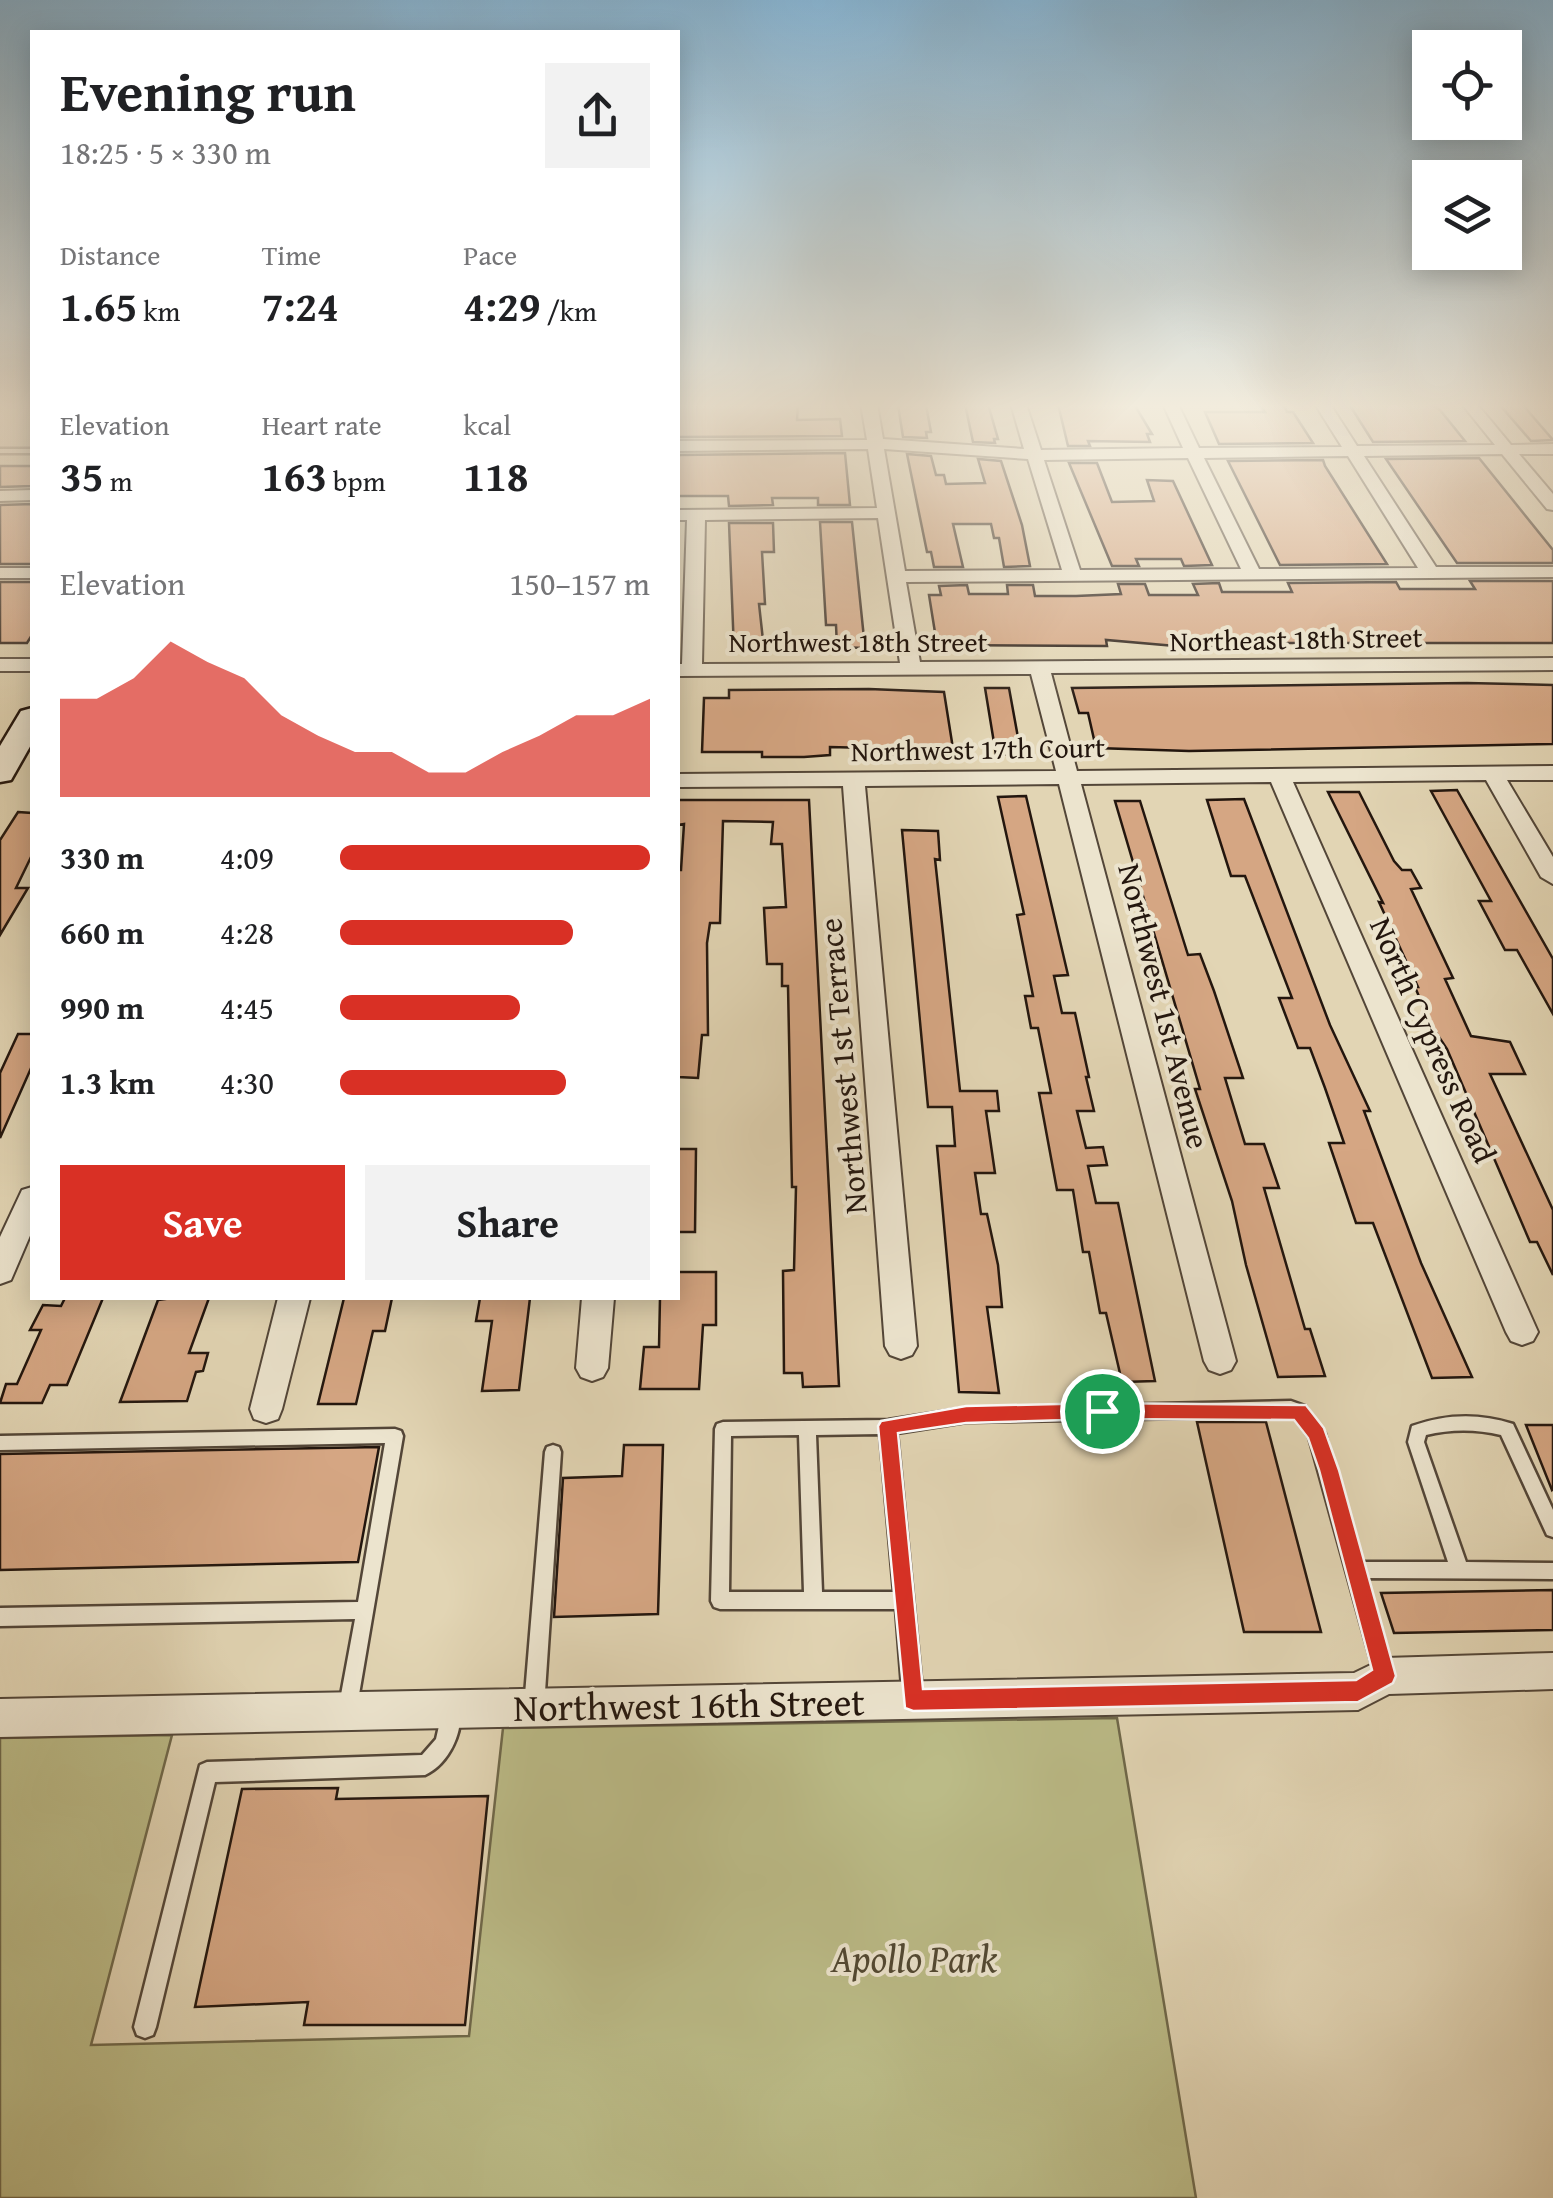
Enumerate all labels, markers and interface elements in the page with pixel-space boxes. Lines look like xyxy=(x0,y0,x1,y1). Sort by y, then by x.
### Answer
map controls xyxy=(1412,30,1522,270)
button: locate xyxy=(1412,30,1522,140)
text: Evening run xyxy=(60,51,356,131)
button: share xyxy=(545,63,650,168)
text: 18:25 · 5 × 330 m xyxy=(60,129,271,176)
button: layers xyxy=(1412,160,1522,270)
text: Distance xyxy=(60,234,160,275)
text: Time xyxy=(262,234,321,275)
text: Pace xyxy=(463,234,517,275)
text: 1.65 xyxy=(60,275,137,336)
text: 7:24 xyxy=(262,275,339,336)
text: 4:29 xyxy=(463,275,540,336)
text: km xyxy=(137,290,180,331)
text: /km xyxy=(540,290,597,331)
text: Elevation xyxy=(60,404,170,445)
text: Heart rate xyxy=(262,404,382,445)
text: kcal xyxy=(463,404,511,445)
text: 35 xyxy=(60,445,104,506)
text: 163 xyxy=(262,445,327,506)
text: 118 xyxy=(463,445,529,506)
text: m xyxy=(104,460,133,501)
text: bpm xyxy=(327,460,386,501)
text: Elevation xyxy=(60,560,185,607)
text: 150–157 m xyxy=(509,560,650,607)
street label: Northeast 18th Street xyxy=(1169,616,1423,661)
street label: Northwest 18th Street xyxy=(729,621,988,662)
street label: Northwest 17th Court xyxy=(851,726,1106,771)
text: 330 m xyxy=(60,834,144,881)
text: 4:09 xyxy=(220,834,274,881)
street label: Northwest 1st Avenue xyxy=(1106,858,1223,1154)
text: 660 m xyxy=(60,909,144,956)
text: 4:28 xyxy=(220,909,274,956)
street label: North Cypress Road xyxy=(1358,909,1509,1170)
street label: Northwest 1st Terrace xyxy=(806,916,879,1216)
text: 990 m xyxy=(60,984,144,1031)
text: 4:45 xyxy=(220,984,274,1031)
text: 1.3 km xyxy=(60,1059,155,1106)
text: 4:30 xyxy=(220,1059,274,1106)
button: Save xyxy=(60,1165,345,1280)
button: Share xyxy=(365,1165,650,1280)
pin xyxy=(1060,1369,1145,1454)
icon: arrive xyxy=(1075,1384,1130,1439)
street label: Northwest 16th Street xyxy=(513,1673,865,1735)
park label: Apollo Park xyxy=(830,1930,998,1986)

